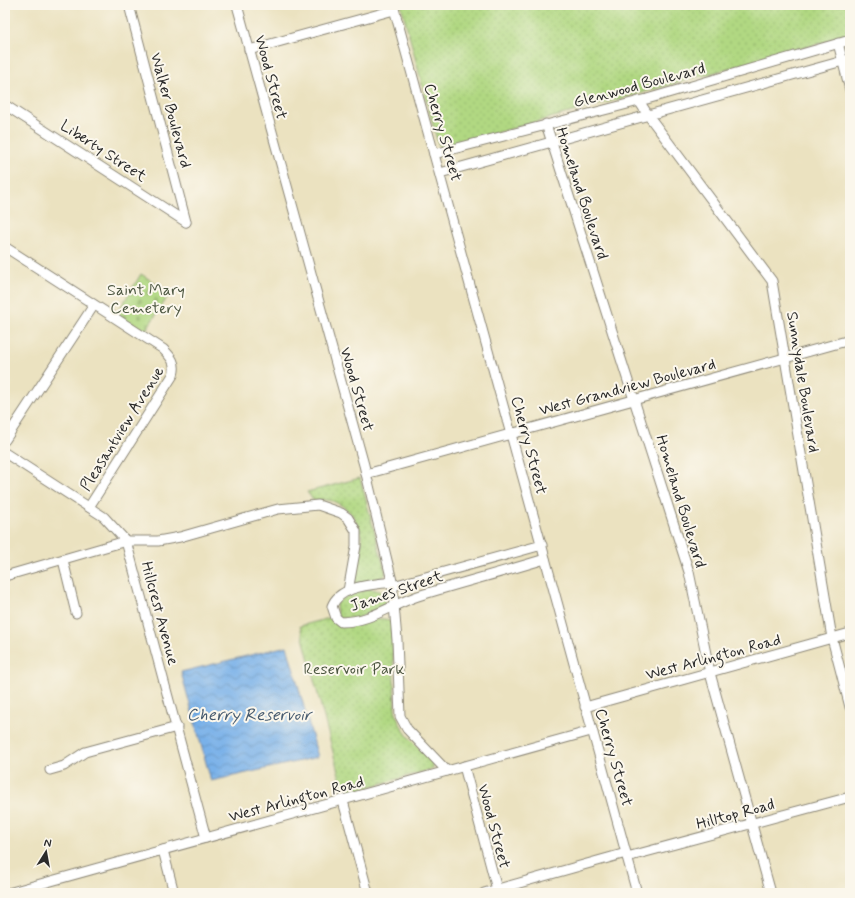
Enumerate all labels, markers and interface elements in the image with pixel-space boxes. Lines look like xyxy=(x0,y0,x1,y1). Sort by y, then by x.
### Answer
street label: Wood Street xyxy=(249,33,292,122)
street label: Walker Boulevard xyxy=(145,50,196,170)
street label: Glenwood Boulevard xyxy=(571,58,708,113)
street label: Cherry Street xyxy=(419,81,467,184)
street label: Liberty Street xyxy=(56,115,151,187)
street label: Homeland Boulevard xyxy=(550,125,613,262)
park label: Saint Mary Cemetery xyxy=(107,280,185,319)
street label: Sunnydale Boulevard xyxy=(781,310,824,454)
street label: Wood Street xyxy=(335,345,379,434)
street label: West Grandview Boulevard xyxy=(537,354,718,421)
street label: Pleasantview Avenue xyxy=(75,362,169,495)
street label: Cherry Street xyxy=(505,394,552,497)
street label: Homeland Boulevard xyxy=(650,432,711,570)
street label: Hillcrest Avenue xyxy=(136,559,184,668)
street label: James Street xyxy=(347,566,446,617)
street label: West Arlington Road xyxy=(643,629,784,687)
park label: Reservoir Park xyxy=(303,659,405,680)
water label: Cherry Reservoir xyxy=(187,704,313,726)
street label: Cherry Street xyxy=(590,706,638,809)
street label: West Arlington Road xyxy=(226,771,367,829)
street label: Wood Street xyxy=(472,782,515,871)
street label: Hilltop Road xyxy=(694,794,777,835)
north arrow xyxy=(26,832,66,872)
text: N xyxy=(43,836,53,851)

